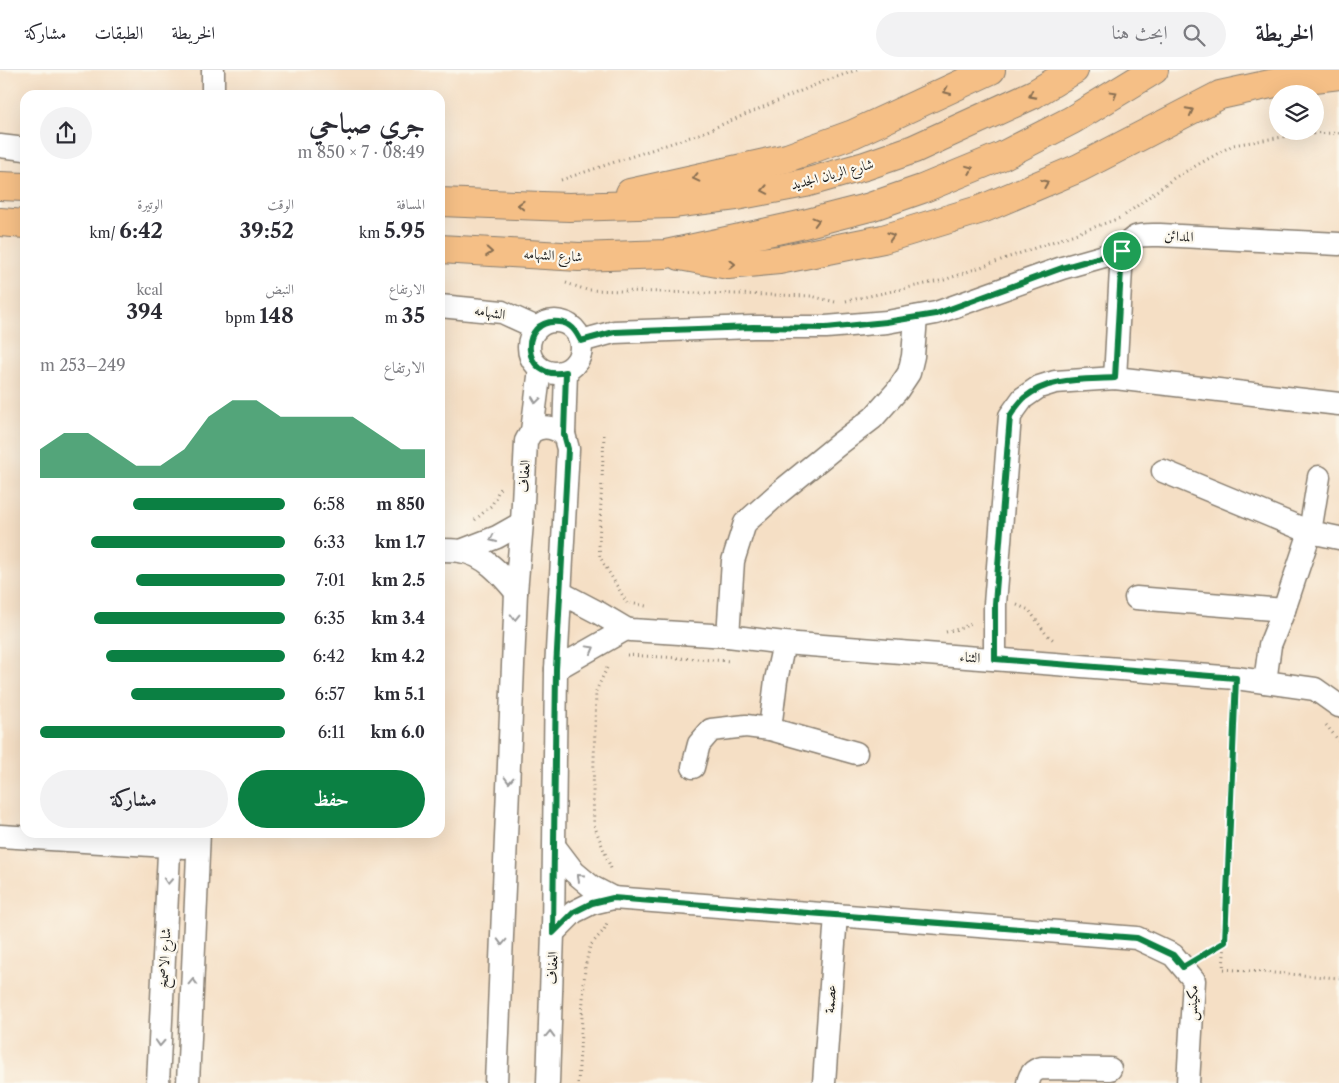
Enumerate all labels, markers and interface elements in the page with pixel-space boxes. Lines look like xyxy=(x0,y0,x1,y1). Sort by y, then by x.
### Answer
search box xyxy=(876,12,1226,57)
text: الخريطة xyxy=(1256,18,1314,47)
text: ابحث هنا xyxy=(1112,21,1168,44)
icon: search xyxy=(1180,21,1208,49)
text: مشاركة xyxy=(25,22,66,44)
text: الطبقات xyxy=(94,22,143,44)
text: الخريطة xyxy=(171,22,215,44)
one-way arrow xyxy=(943,85,952,95)
map controls xyxy=(1269,85,1324,140)
button: layers xyxy=(1269,85,1324,140)
one-way arrow xyxy=(1029,89,1038,99)
one-way arrow xyxy=(1109,91,1118,101)
text: جري صباحي xyxy=(309,106,425,140)
button: share xyxy=(40,107,92,159)
one-way arrow xyxy=(1185,107,1194,117)
text: 08:49 · 7 × 850 m xyxy=(298,142,425,162)
street label: شارع الريان الجديد xyxy=(789,154,876,197)
one-way arrow xyxy=(965,165,974,176)
one-way arrow xyxy=(691,173,700,183)
one-way arrow xyxy=(1040,178,1049,189)
one-way arrow xyxy=(761,185,770,195)
text: الوتيرة xyxy=(137,195,163,213)
text: الوقت xyxy=(267,195,294,213)
text: المسافة xyxy=(396,195,425,213)
one-way arrow xyxy=(516,200,524,210)
one-way arrow xyxy=(812,216,821,227)
text: 6:42 xyxy=(119,218,163,243)
text: 39:52 xyxy=(239,218,294,243)
text: 5.95 xyxy=(384,218,425,243)
text: /km xyxy=(89,224,119,242)
text: km xyxy=(359,224,384,242)
street label: المدائن xyxy=(1164,226,1194,246)
pin xyxy=(1101,230,1143,272)
one-way arrow xyxy=(887,232,895,242)
icon: arrive xyxy=(1108,237,1136,265)
street label: شارع الشهامه xyxy=(523,244,583,269)
one-way arrow xyxy=(485,246,493,257)
one-way arrow xyxy=(728,258,736,269)
text: النبض xyxy=(265,280,294,298)
text: الارتفاع xyxy=(389,280,425,298)
text: kcal xyxy=(137,281,163,299)
text: 394 xyxy=(126,299,163,324)
street label: الشهامه xyxy=(473,301,507,324)
text: 148 xyxy=(259,303,294,328)
text: 35 xyxy=(402,303,425,328)
text: bpm xyxy=(225,309,259,327)
text: m xyxy=(385,309,402,327)
text: 249–253 m xyxy=(40,355,126,375)
text: الارتفاع xyxy=(383,357,425,377)
one-way arrow xyxy=(531,396,542,404)
street label: العفاف xyxy=(514,459,534,493)
text: 6:58 xyxy=(313,494,345,514)
text: 850 m xyxy=(376,494,425,514)
text: 6:33 xyxy=(314,532,345,552)
text: 1.7 km xyxy=(375,532,425,552)
one-way arrow xyxy=(489,533,498,543)
text: 7:01 xyxy=(316,570,345,590)
text: 2.5 km xyxy=(372,570,425,590)
text: 6:35 xyxy=(314,608,345,628)
text: 3.4 km xyxy=(372,608,425,628)
one-way arrow xyxy=(510,613,521,621)
one-way arrow xyxy=(585,645,594,655)
text: 6:42 xyxy=(313,646,345,666)
text: 4.2 km xyxy=(371,646,425,666)
street label: الثناء xyxy=(959,647,981,667)
text: 6:57 xyxy=(315,684,345,704)
text: 5.1 km xyxy=(374,684,425,704)
text: 6:11 xyxy=(318,722,345,742)
text: 6.0 km xyxy=(371,722,425,742)
button: مشاركة xyxy=(40,770,228,828)
button: حفظ xyxy=(238,770,425,828)
one-way arrow xyxy=(503,776,514,784)
one-way arrow xyxy=(577,874,586,883)
one-way arrow xyxy=(162,877,173,885)
street label: شارع الاصمخ xyxy=(153,927,179,989)
one-way arrow xyxy=(497,938,507,946)
street label: العفاف xyxy=(542,951,562,985)
one-way arrow xyxy=(187,978,198,986)
street label: عصمة xyxy=(820,984,840,1014)
street label: مكينس xyxy=(1182,985,1203,1021)
one-way arrow xyxy=(544,1030,555,1038)
one-way arrow xyxy=(154,1040,165,1048)

